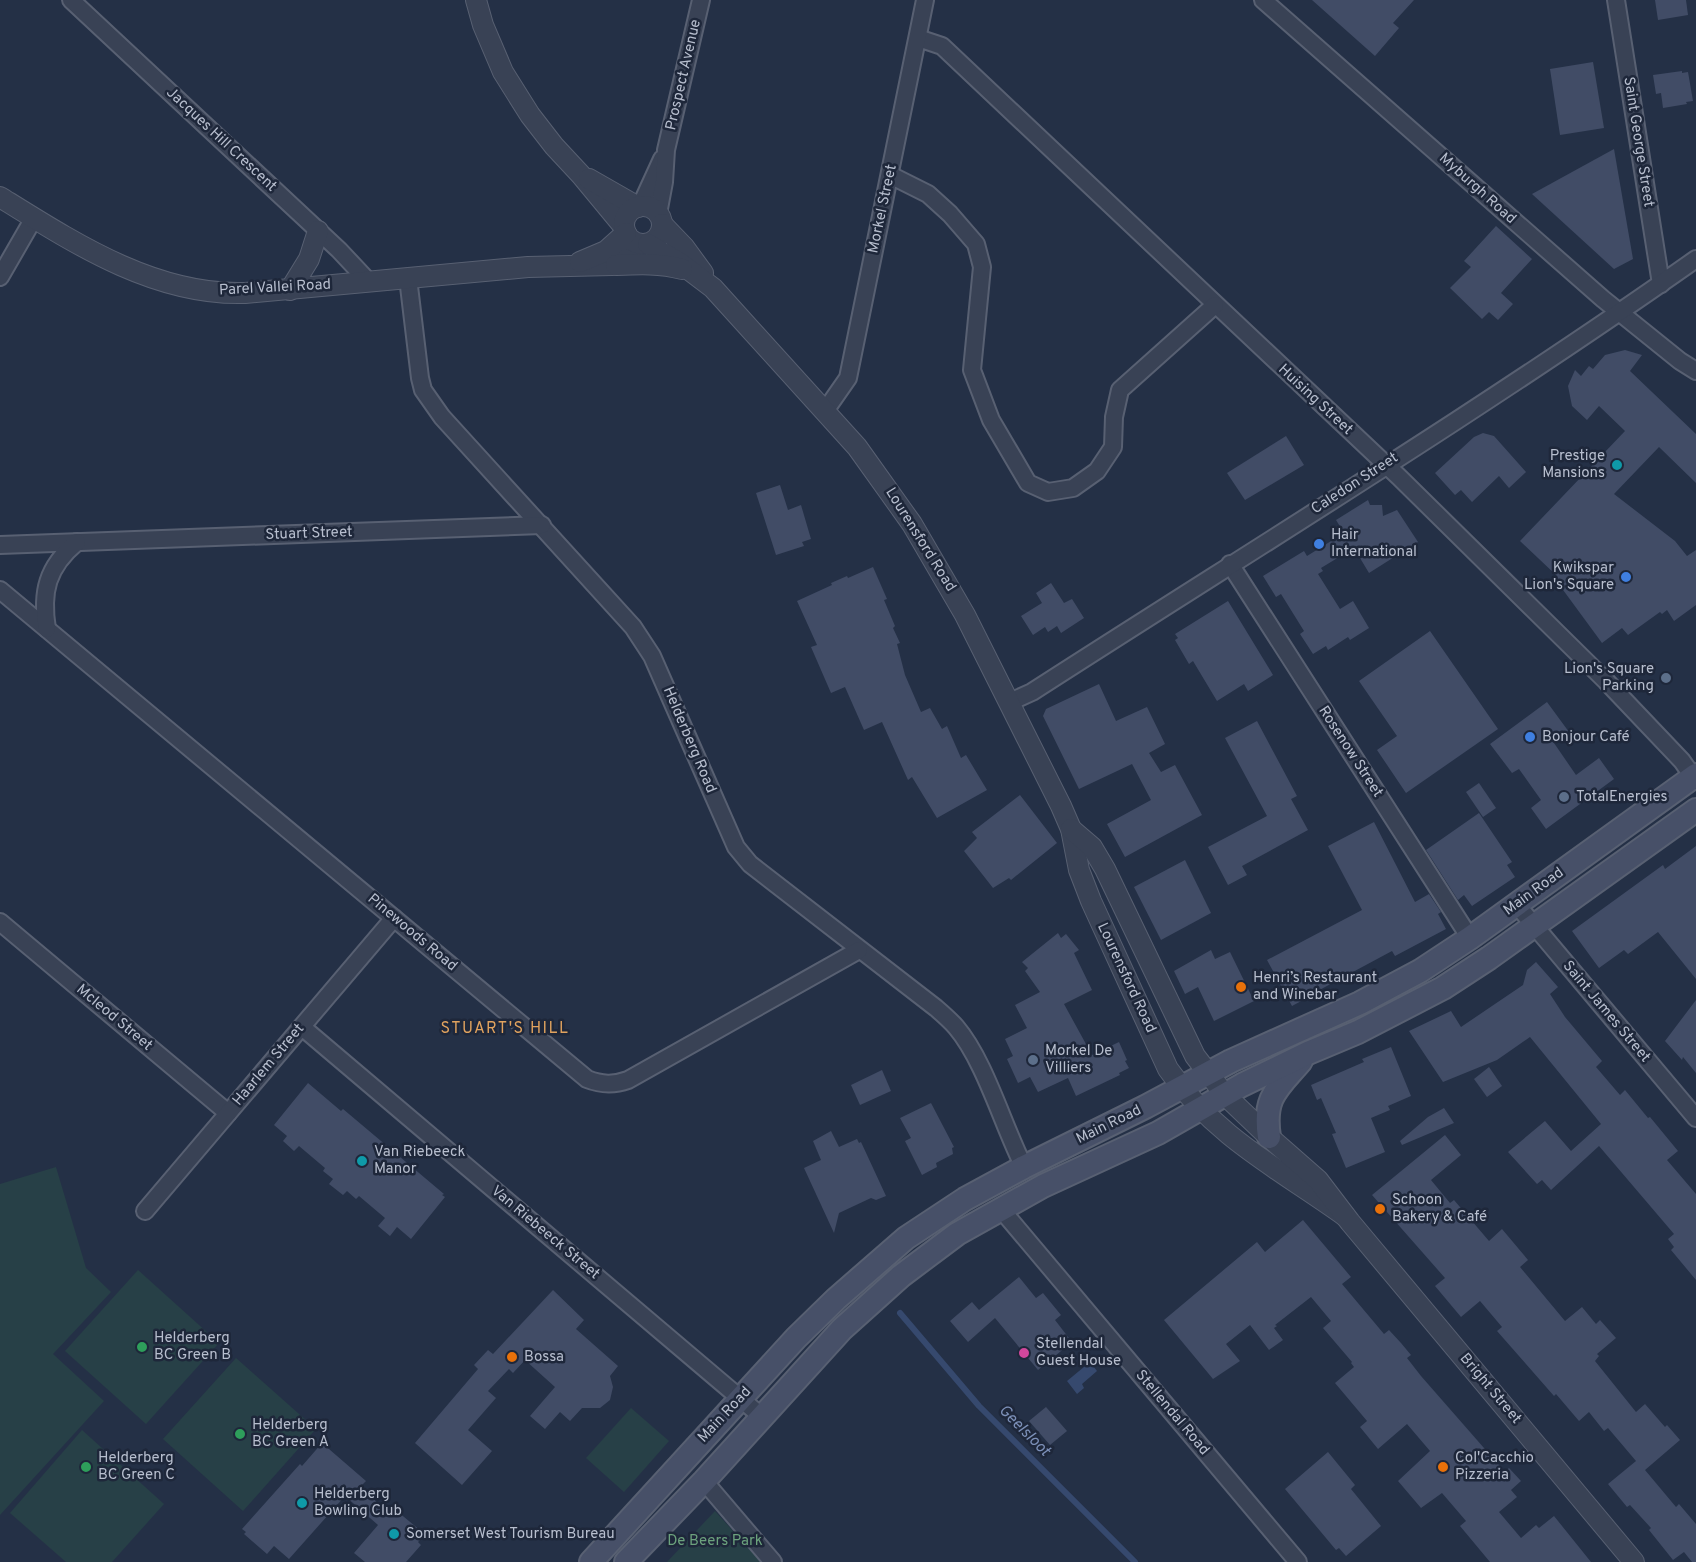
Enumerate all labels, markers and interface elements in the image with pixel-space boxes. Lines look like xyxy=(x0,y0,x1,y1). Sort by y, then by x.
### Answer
street label: Prospect Avenue xyxy=(662,18,706,132)
street label: Saint George Street xyxy=(1618,75,1658,209)
street label: Jacques Hill Crescent xyxy=(162,84,280,196)
street label: Myburgh Road xyxy=(1434,149,1520,229)
street label: Morkel Street xyxy=(864,163,902,255)
street label: Parel Vallei Road xyxy=(218,276,332,300)
street label: Huising Street xyxy=(1274,360,1356,440)
place label: Prestige Mansions xyxy=(1542,447,1605,483)
street label: Caledon Street xyxy=(1308,449,1402,519)
marker: Prestige Mansions xyxy=(1610,458,1624,472)
street label: Lourensford Road xyxy=(880,484,960,596)
street label: Stuart Street xyxy=(265,523,353,545)
place label: Hair International xyxy=(1331,526,1417,562)
marker: Hair International xyxy=(1312,537,1326,551)
place label: Kwikspar Lion's Square xyxy=(1524,559,1614,595)
marker: Kwikspar Lion's Square xyxy=(1619,570,1633,584)
place label: Lion's Square Parking xyxy=(1564,660,1654,696)
marker: Lion's Square Parking xyxy=(1659,671,1673,685)
street label: Helderberg Road xyxy=(658,684,720,796)
street label: Rosenow Street xyxy=(1313,703,1387,801)
place label: Bonjour Café xyxy=(1542,728,1630,747)
marker: Bonjour Café xyxy=(1523,730,1537,744)
place label: TotalEnergies xyxy=(1576,788,1667,807)
marker: TotalEnergies xyxy=(1557,790,1571,804)
street label: Main Road xyxy=(1500,864,1568,920)
street label: Pinewoods Road xyxy=(363,890,461,976)
street label: Lourensford Road xyxy=(1092,920,1160,1036)
street label: Saint James Street xyxy=(1558,957,1654,1067)
place label: Henri’s Restaurant and Winebar xyxy=(1253,969,1377,1005)
marker: Henri’s Restaurant and Winebar xyxy=(1234,980,1248,994)
street label: Mcleod Street xyxy=(72,981,156,1055)
district label: STUART'S HILL xyxy=(441,1019,569,1039)
street label: Haarlem Street xyxy=(229,1020,309,1110)
place label: Morkel De Villiers xyxy=(1045,1042,1112,1078)
marker: Morkel De Villiers xyxy=(1026,1053,1040,1067)
street label: Main Road xyxy=(1073,1101,1145,1149)
place label: Van Riebeeck Manor xyxy=(374,1143,465,1179)
marker: Van Riebeeck Manor xyxy=(355,1154,369,1168)
street label: Van Riebeeck Street xyxy=(487,1182,603,1284)
place label: Schoon Bakery & Café xyxy=(1392,1191,1487,1227)
marker: Schoon Bakery & Café xyxy=(1373,1202,1387,1216)
place label: Helderberg BC Green B xyxy=(154,1329,231,1365)
place label: Stellendal Guest House xyxy=(1036,1335,1121,1371)
marker: Helderberg BC Green B xyxy=(135,1340,149,1354)
marker: Stellendal Guest House xyxy=(1017,1346,1031,1360)
place label: Bossa xyxy=(524,1348,564,1367)
marker: Bossa xyxy=(505,1350,519,1364)
street label: Bright Street xyxy=(1455,1350,1525,1428)
street label: Stellendal Road xyxy=(1131,1366,1213,1460)
street label: Main Road xyxy=(694,1383,756,1447)
water label: Geelsloot xyxy=(994,1401,1055,1462)
place label: Helderberg BC Green A xyxy=(252,1416,329,1452)
marker: Helderberg BC Green A xyxy=(233,1427,247,1441)
place label: Helderberg BC Green C xyxy=(98,1449,175,1485)
place label: Col'Cacchio Pizzeria xyxy=(1455,1449,1534,1485)
marker: Helderberg BC Green C xyxy=(79,1460,93,1474)
marker: Col'Cacchio Pizzeria xyxy=(1436,1460,1450,1474)
place label: Helderberg Bowling Club xyxy=(314,1485,402,1521)
marker: Helderberg Bowling Club xyxy=(295,1496,309,1510)
place label: Somerset West Tourism Bureau xyxy=(406,1525,615,1544)
marker: Somerset West Tourism Bureau xyxy=(387,1527,401,1541)
park label: De Beers Park xyxy=(667,1532,763,1551)

